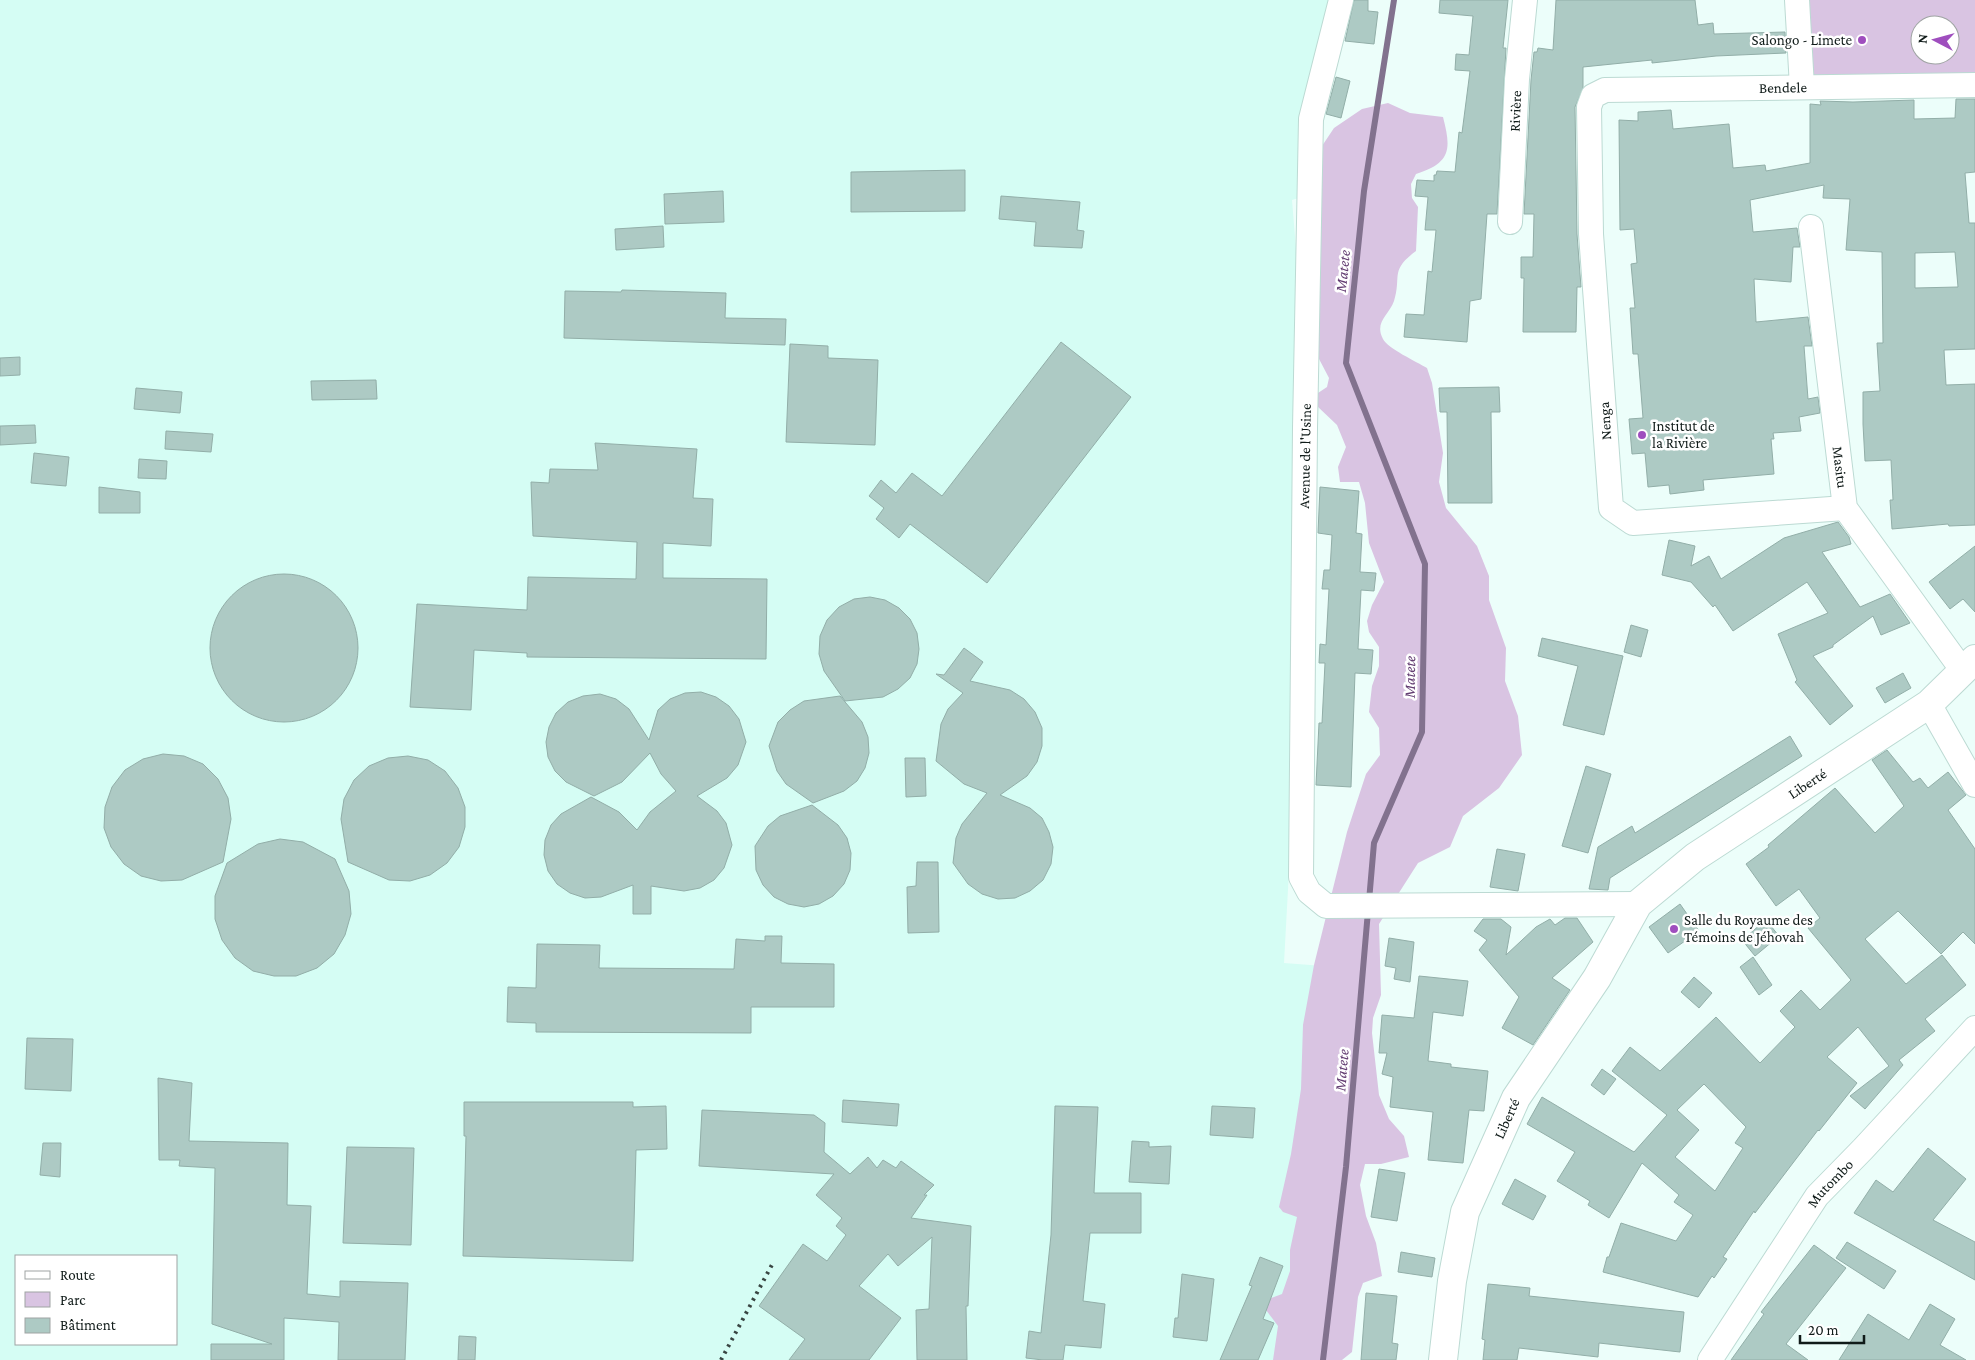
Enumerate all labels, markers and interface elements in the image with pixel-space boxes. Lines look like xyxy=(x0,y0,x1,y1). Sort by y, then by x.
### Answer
north arrow xyxy=(1910,15,1960,65)
place label: Salongo - Limete xyxy=(1751,32,1852,49)
text: N xyxy=(1914,33,1931,44)
marker: Salongo - Limete xyxy=(1856,34,1868,46)
street label: Bendele xyxy=(1759,79,1807,96)
street label: Rivière xyxy=(1506,90,1524,132)
water label: Matete xyxy=(1332,249,1353,294)
street label: Nenga xyxy=(1596,401,1615,441)
street label: Avenue de l'Usine xyxy=(1296,403,1314,509)
place label: Institut de la Rivière xyxy=(1652,418,1715,451)
marker: Institut de la Rivière xyxy=(1636,429,1648,441)
street label: Masitu xyxy=(1830,445,1851,489)
water label: Matete xyxy=(1401,656,1418,699)
street label: Liberté xyxy=(1785,765,1830,802)
place label: Salle du Royaume des Témoins de Jéhovah xyxy=(1684,912,1813,946)
marker: Salle du Royaume des Témoins de Jéhovah xyxy=(1668,923,1680,935)
water label: Matete xyxy=(1331,1048,1352,1093)
street label: Liberté xyxy=(1491,1096,1523,1141)
street label: Mutombo xyxy=(1804,1156,1856,1210)
legend xyxy=(15,1255,178,1345)
text: Route xyxy=(60,1267,95,1283)
text: Parc xyxy=(60,1292,86,1308)
scale bar xyxy=(1800,1312,1864,1344)
text: Bâtiment xyxy=(60,1317,117,1333)
text: 20 m xyxy=(1808,1322,1839,1338)

